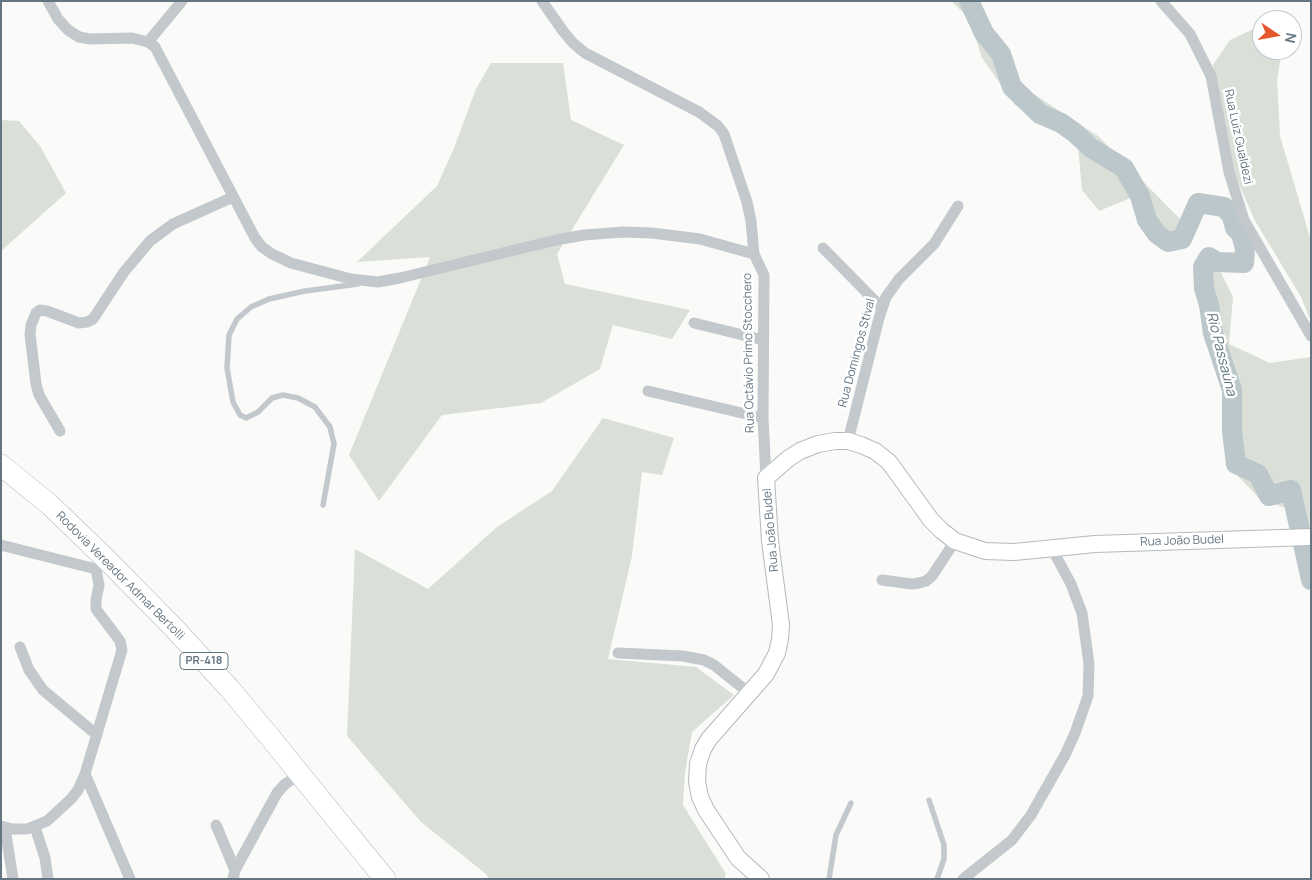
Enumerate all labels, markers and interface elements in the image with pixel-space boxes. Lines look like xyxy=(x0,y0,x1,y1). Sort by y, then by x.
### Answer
north arrow xyxy=(1252,10,1302,60)
text: N xyxy=(1281,31,1302,45)
street label: Rua Luiz Gualdezi xyxy=(1221,88,1255,186)
street label: Rua Octávio Primo Stocchero xyxy=(740,273,758,433)
street label: Rua Domingos Stival xyxy=(836,297,878,409)
water label: Rio Passaúna xyxy=(1202,310,1240,398)
street label: Rua João Budel xyxy=(760,488,782,572)
street label: Rodovia Vereador Admar Bertolli xyxy=(53,509,187,643)
street label: Rua João Budel xyxy=(1140,532,1224,550)
road number: PR-418 xyxy=(180,652,228,669)

